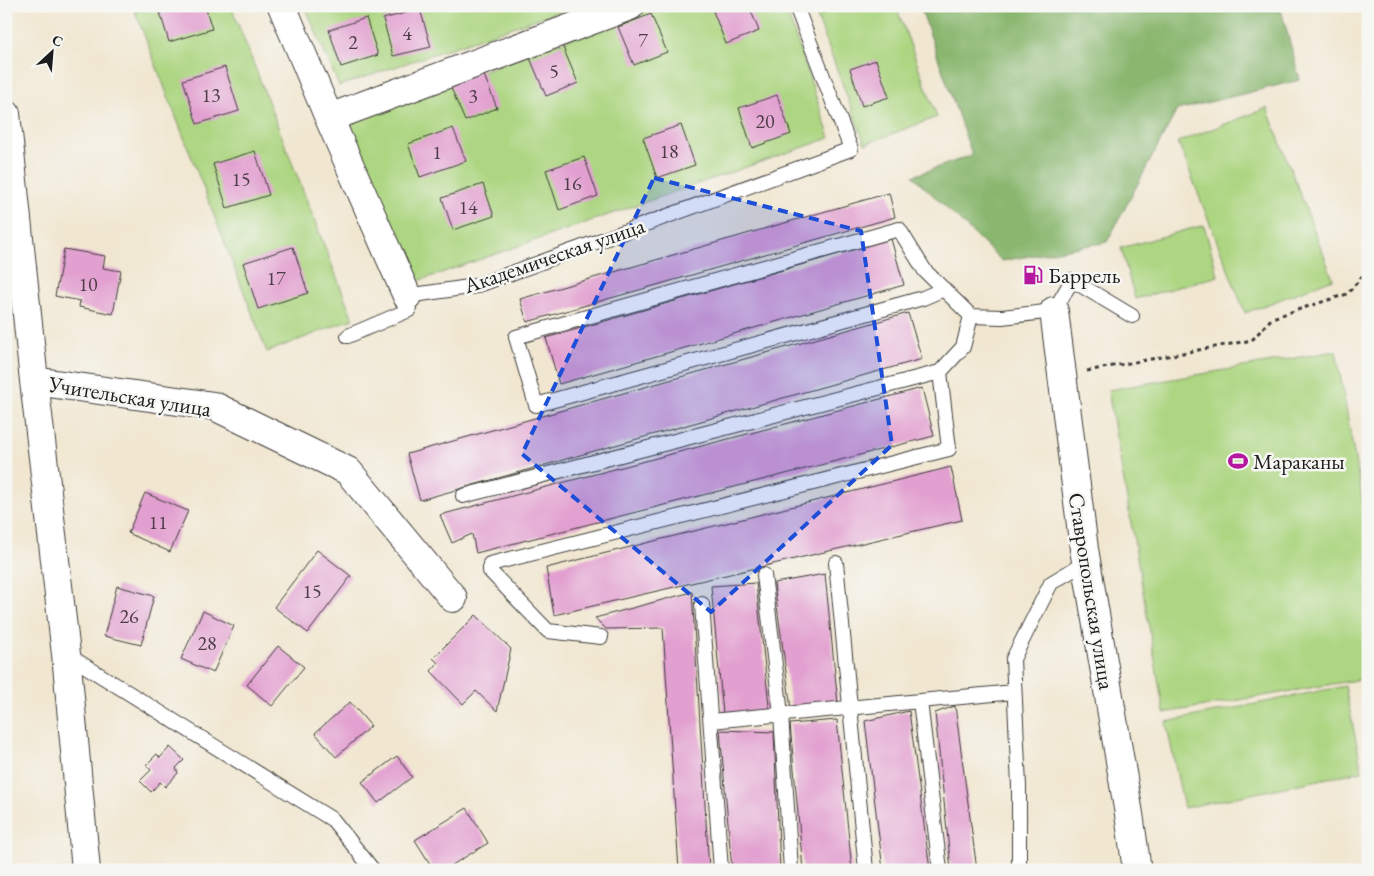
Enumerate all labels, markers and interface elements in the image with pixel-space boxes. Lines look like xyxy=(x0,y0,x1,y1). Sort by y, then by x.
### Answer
house number: 4 xyxy=(402,20,412,46)
house number: 7 xyxy=(638,27,648,53)
north arrow xyxy=(28,28,78,78)
house number: 2 xyxy=(348,29,358,55)
text: С xyxy=(49,30,66,51)
house number: 5 xyxy=(549,58,559,84)
house number: 13 xyxy=(201,82,221,108)
house number: 3 xyxy=(468,83,478,109)
house number: 20 xyxy=(755,108,775,134)
house number: 18 xyxy=(659,138,679,164)
house number: 1 xyxy=(432,139,442,165)
house number: 15 xyxy=(231,166,251,192)
house number: 16 xyxy=(562,170,582,196)
house number: 14 xyxy=(458,194,478,220)
street label: Академическая улица xyxy=(459,211,649,300)
place label: Баррель xyxy=(1048,261,1121,290)
fuel station icon: Баррель xyxy=(1022,264,1044,286)
house number: 17 xyxy=(266,265,286,291)
house number: 10 xyxy=(78,271,98,297)
street label: Учительская улица xyxy=(46,369,213,424)
place label: Мараканы xyxy=(1253,447,1345,476)
sports icon: Мараканы xyxy=(1227,450,1249,472)
street label: Ставропольская улица xyxy=(1062,490,1121,692)
house number: 11 xyxy=(148,509,168,535)
house number: 15 xyxy=(302,578,322,604)
house number: 26 xyxy=(119,603,139,629)
house number: 28 xyxy=(197,630,217,656)

